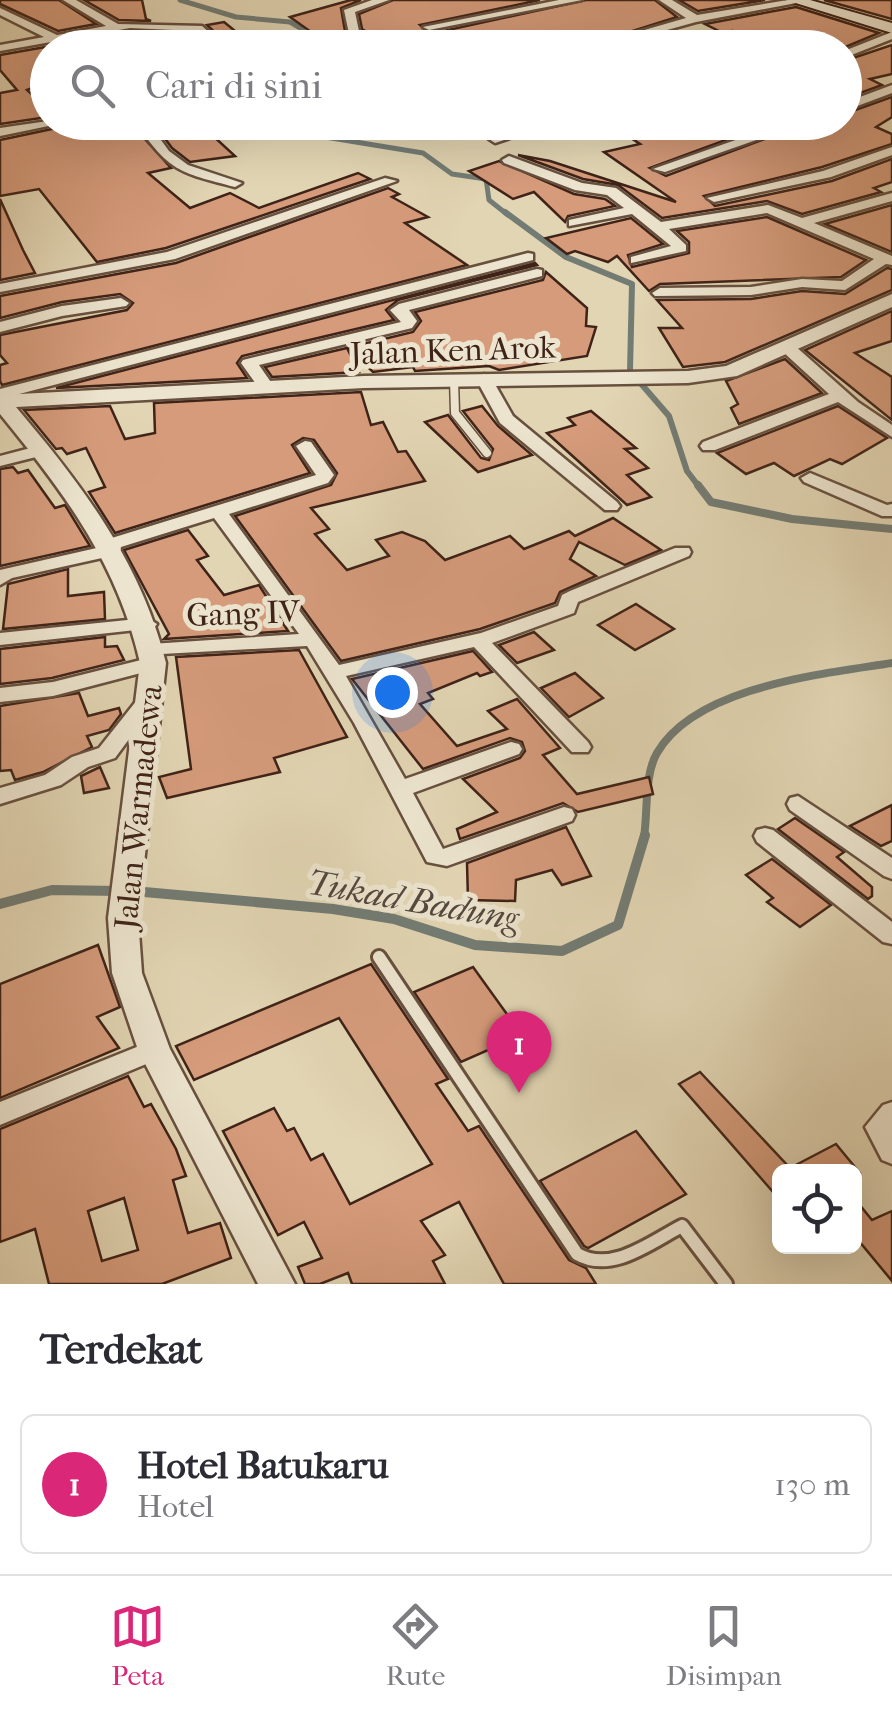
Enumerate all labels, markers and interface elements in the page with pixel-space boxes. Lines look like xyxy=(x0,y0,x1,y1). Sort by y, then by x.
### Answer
search box xyxy=(30,30,862,140)
icon: search xyxy=(65,58,120,113)
text: Cari di sini xyxy=(145,63,322,108)
street label: Jalan Ken Arok xyxy=(346,328,557,373)
street label: Gang IV xyxy=(186,593,301,634)
your location xyxy=(367,667,418,718)
street label: Jalan Warmadewa xyxy=(107,682,170,934)
water label: Tukad Badung xyxy=(304,862,523,940)
pin: 1 xyxy=(486,1010,552,1093)
map controls xyxy=(772,1164,862,1254)
button: locate xyxy=(772,1164,862,1254)
text: Terdekat xyxy=(40,1325,202,1374)
text: Hotel Batukaru xyxy=(137,1443,389,1488)
text: 1 xyxy=(69,1466,80,1503)
text: 130 m xyxy=(774,1466,850,1503)
text: Hotel xyxy=(137,1488,214,1525)
tab: Peta xyxy=(110,1599,165,1692)
tab: Rute xyxy=(386,1599,445,1692)
tab: Disimpan xyxy=(666,1599,782,1692)

